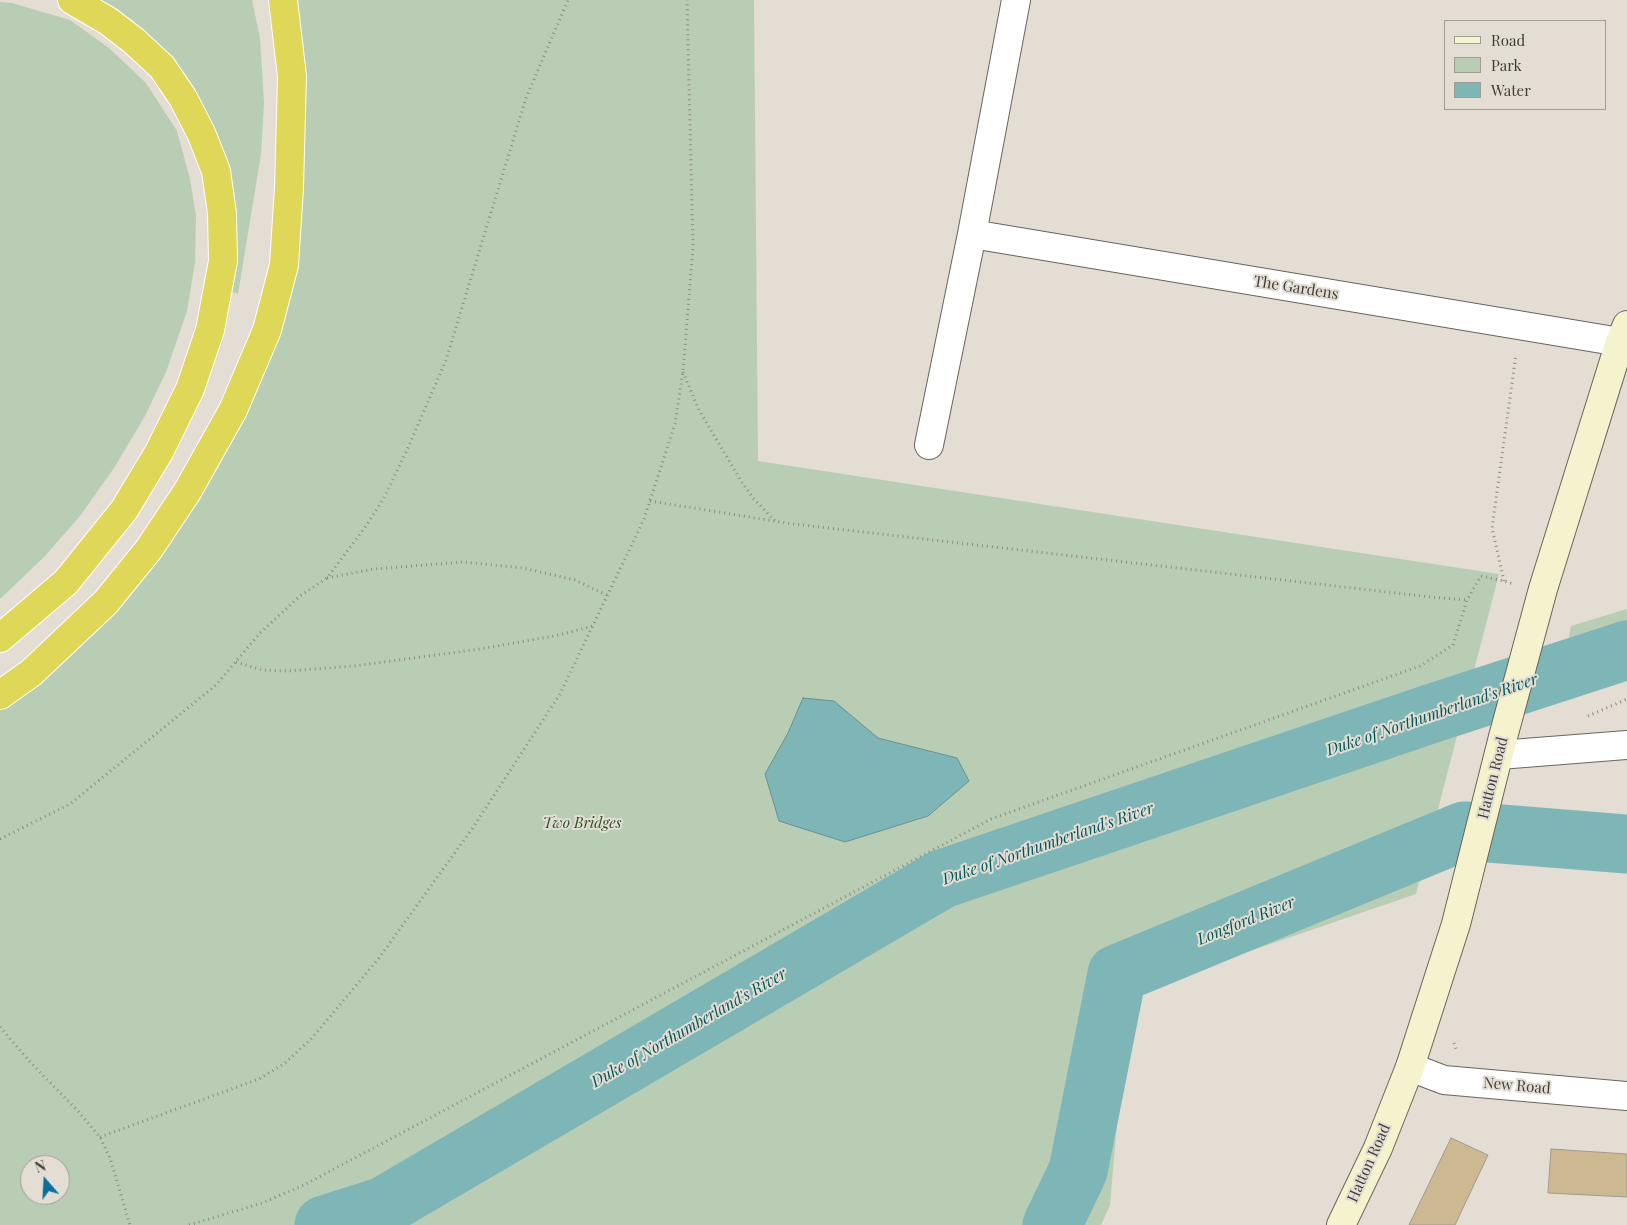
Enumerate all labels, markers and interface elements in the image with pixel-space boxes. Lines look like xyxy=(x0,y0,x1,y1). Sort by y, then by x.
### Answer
legend xyxy=(1444,20,1607,110)
text: Road xyxy=(1491,30,1525,50)
text: Park xyxy=(1491,55,1522,75)
text: Water xyxy=(1491,80,1531,100)
street label: The Gardens xyxy=(1252,272,1340,304)
water label: Duke of Northumberland's River xyxy=(1324,670,1540,760)
street label: Hatton Road xyxy=(1474,735,1512,821)
water label: Duke of Northumberland's River xyxy=(940,799,1156,889)
park label: Two Bridges xyxy=(543,814,621,832)
water label: Longford River xyxy=(1194,893,1298,949)
water label: Duke of Northumberland's River xyxy=(588,964,790,1092)
street label: New Road xyxy=(1483,1074,1551,1098)
street label: Hatton Road xyxy=(1344,1121,1394,1205)
north arrow xyxy=(20,1155,70,1205)
text: N xyxy=(32,1156,48,1177)

